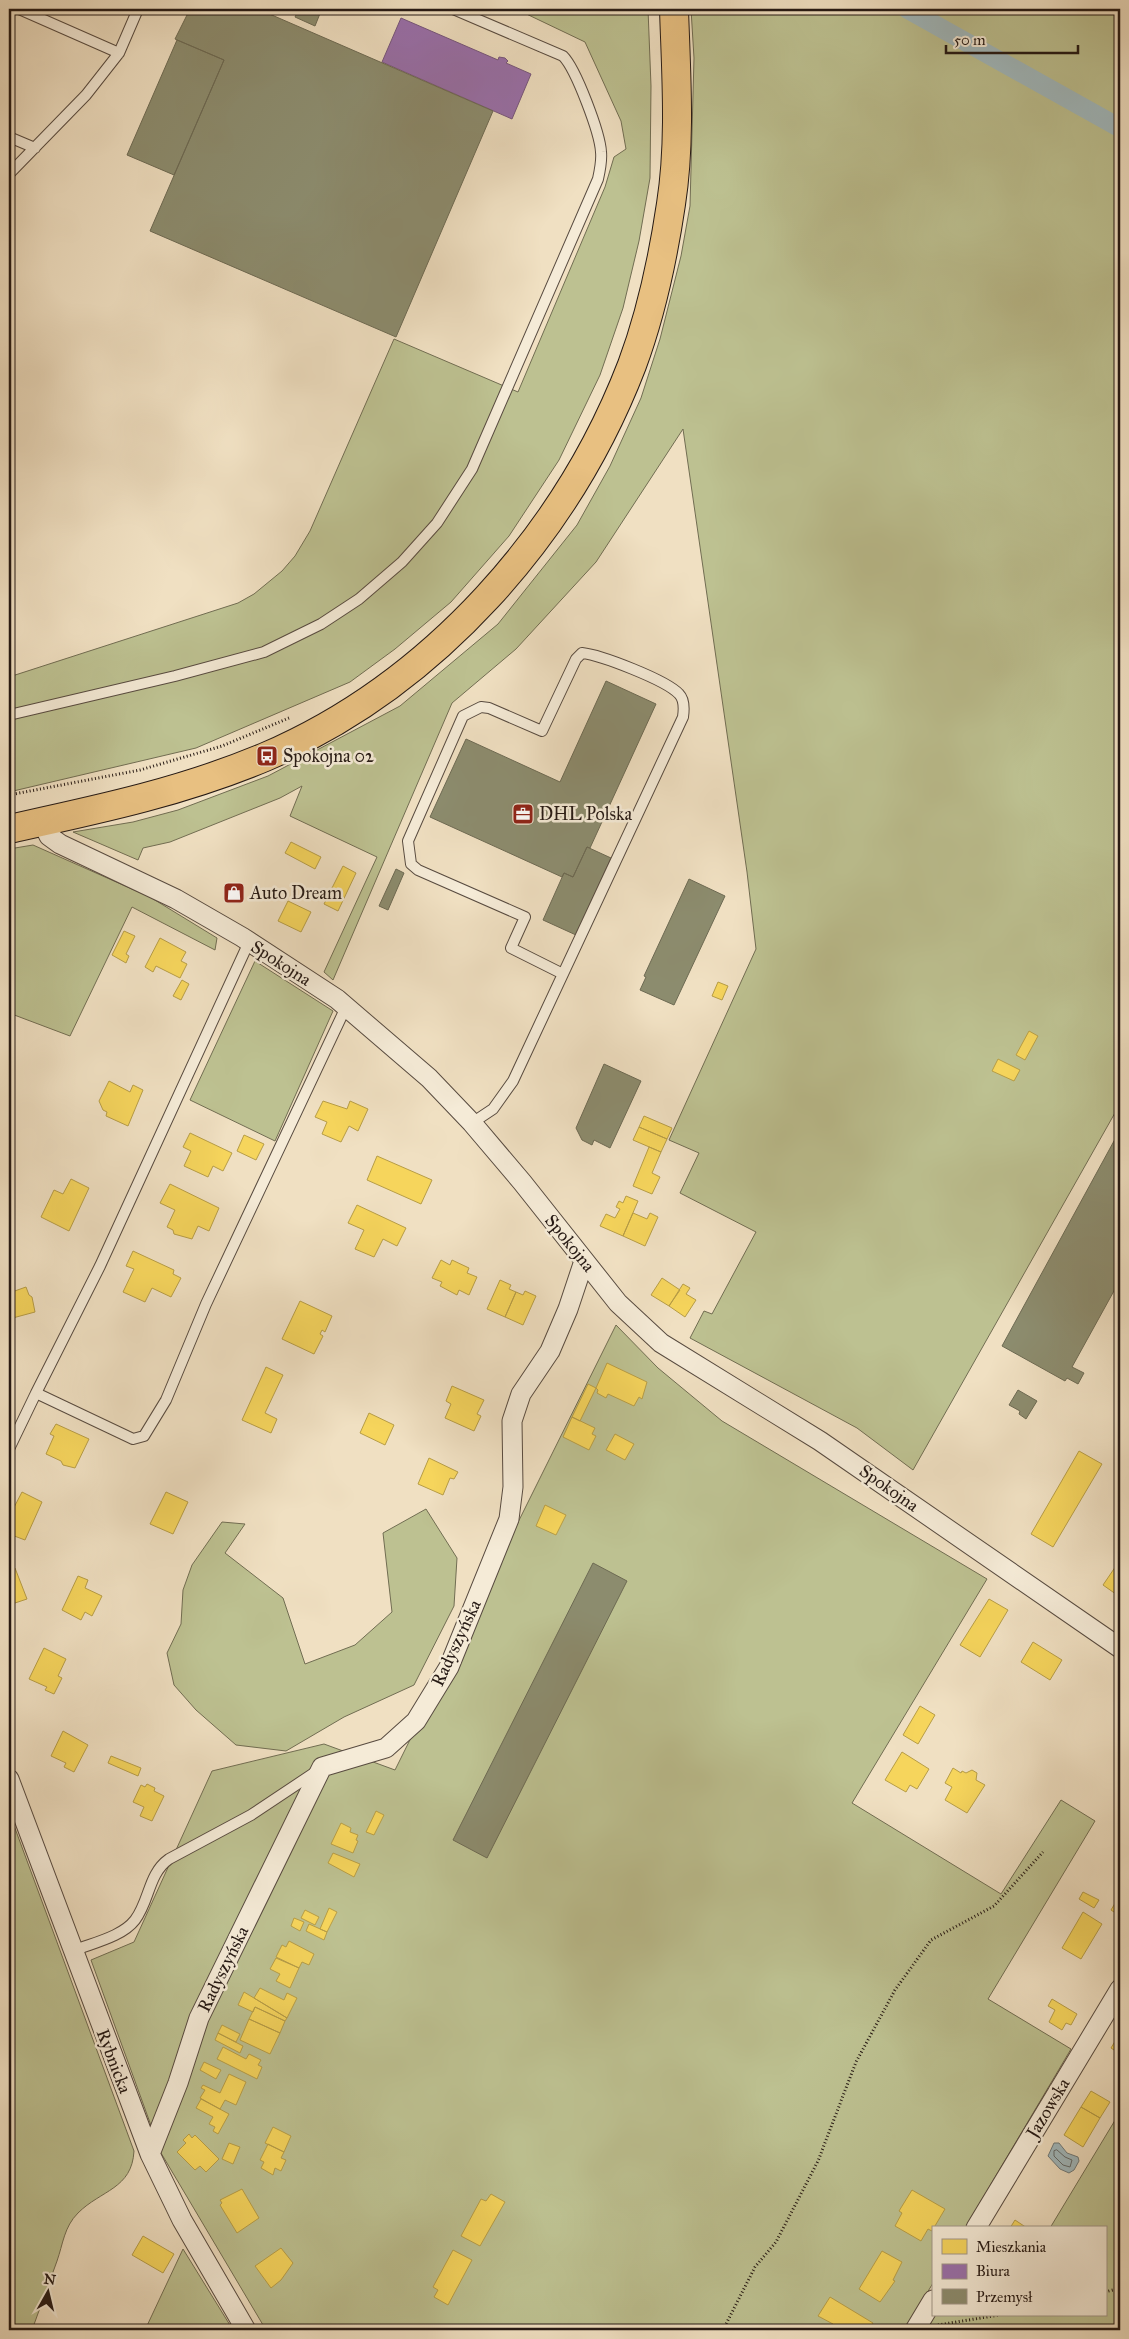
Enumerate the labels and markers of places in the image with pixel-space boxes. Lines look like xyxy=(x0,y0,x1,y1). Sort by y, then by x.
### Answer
bus stop icon: Spokojna 02 xyxy=(255,744,279,768)
place label: Spokojna 02 xyxy=(283,745,374,767)
office icon: DHL Polska xyxy=(511,802,535,826)
place label: DHL Polska xyxy=(539,803,632,825)
shop icon: Auto Dream xyxy=(222,881,246,905)
place label: Auto Dream xyxy=(249,882,342,904)

